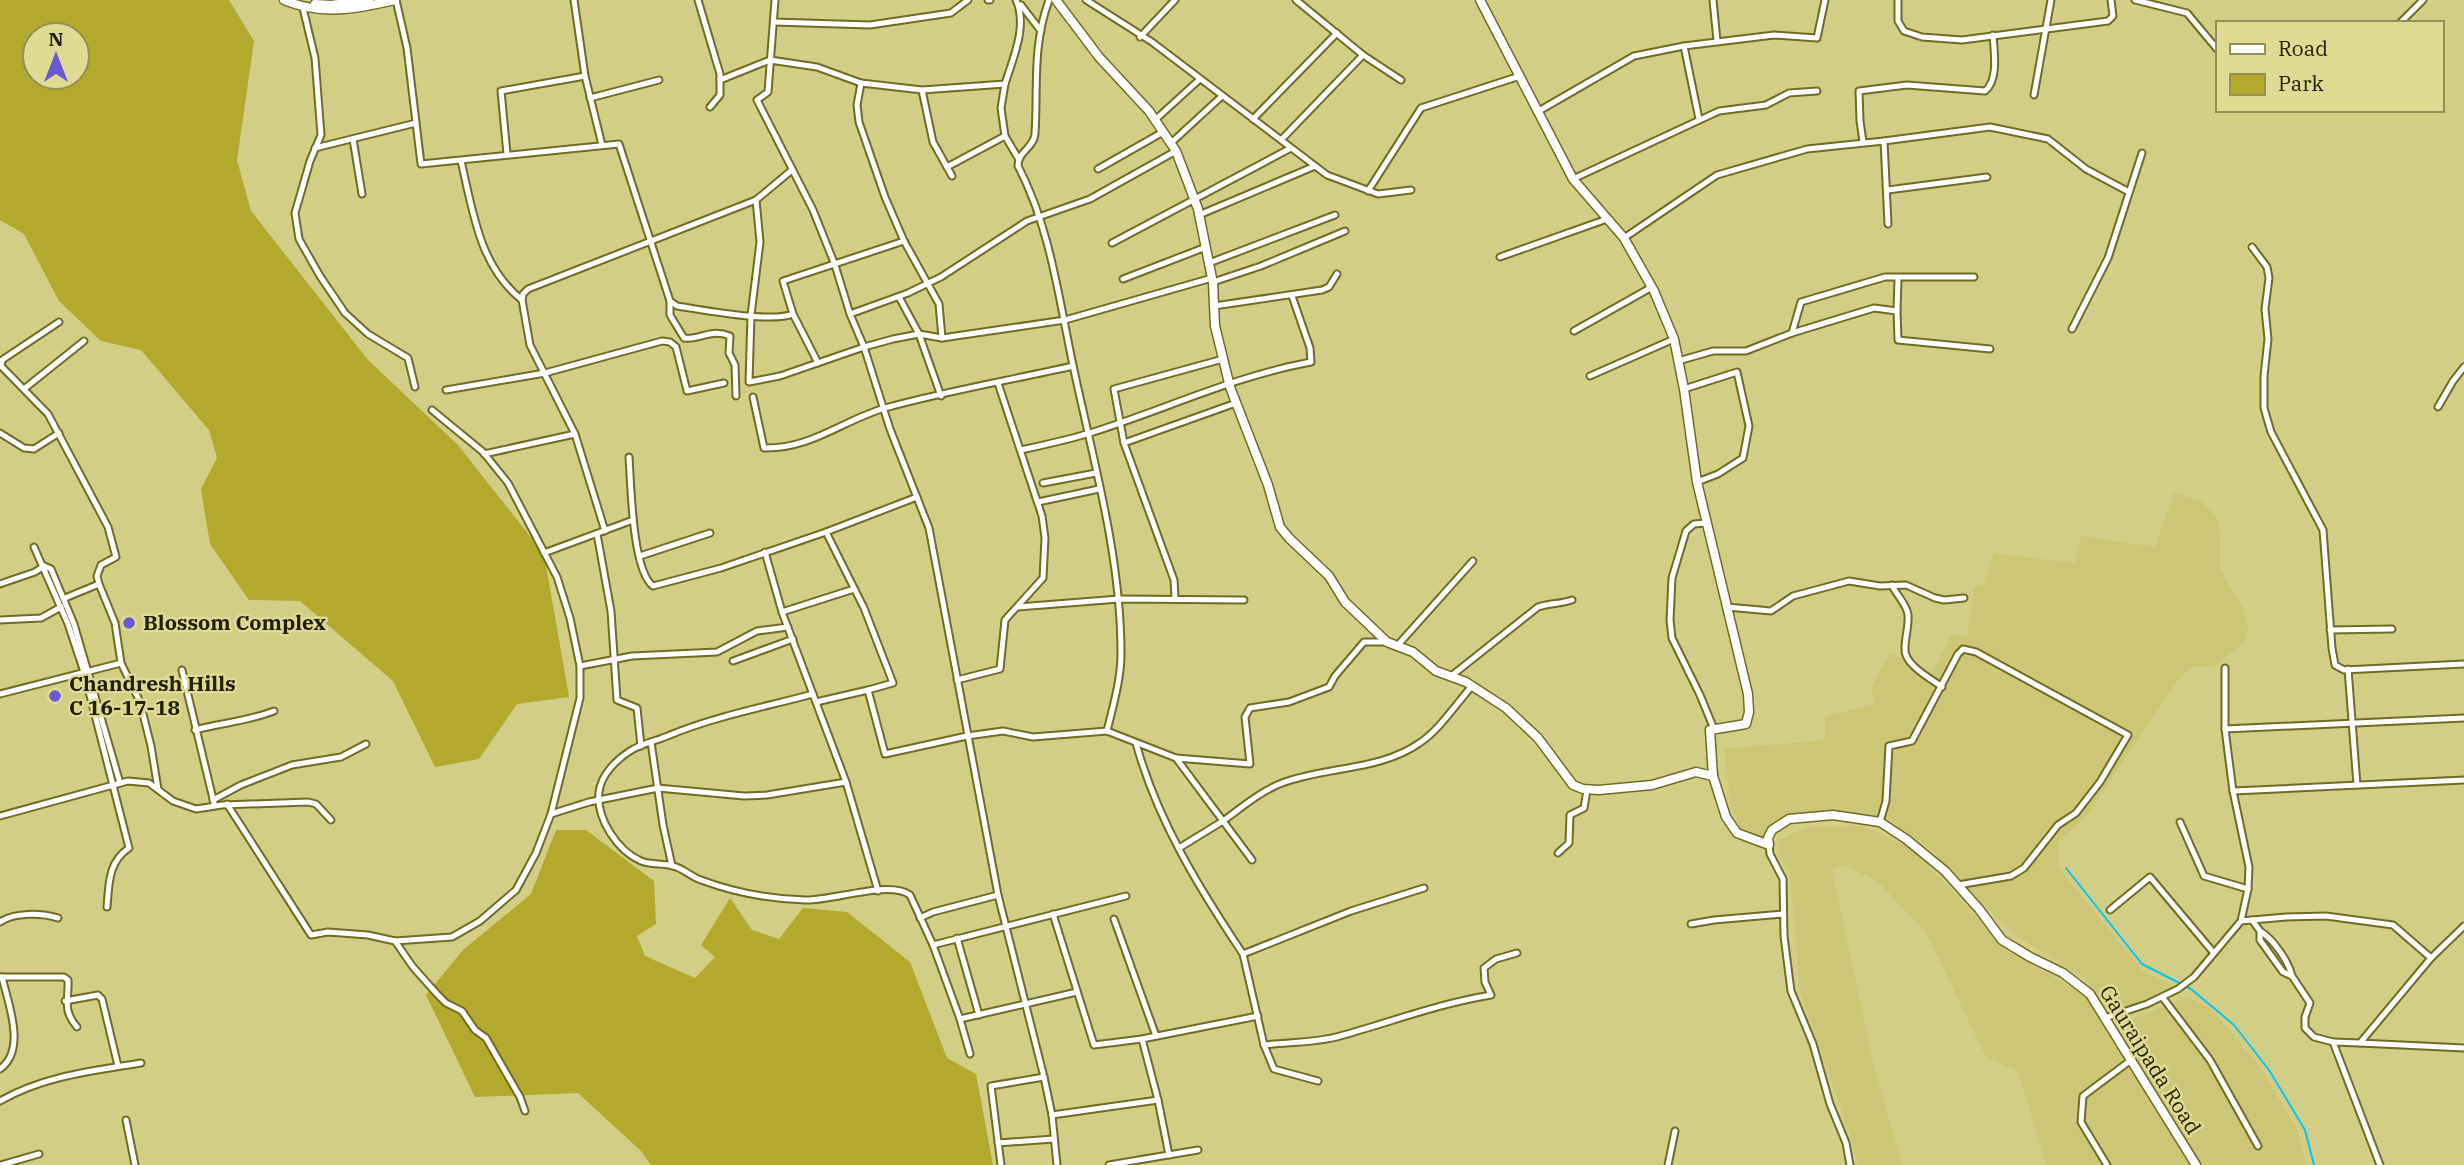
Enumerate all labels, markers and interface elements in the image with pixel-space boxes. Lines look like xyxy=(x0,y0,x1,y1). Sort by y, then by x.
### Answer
north arrow xyxy=(21,21,91,91)
legend xyxy=(2216,21,2443,112)
text: N xyxy=(48,27,64,51)
text: Road xyxy=(2278,34,2328,62)
text: Park xyxy=(2278,69,2325,97)
place label: Blossom Complex xyxy=(143,608,327,636)
marker: Blossom Complex xyxy=(121,615,137,631)
place label: Chandresh Hills C 16-17-18 xyxy=(69,669,236,721)
marker: Chandresh Hills C 16-17-18 xyxy=(47,688,63,704)
street label: Gauraipada Road xyxy=(2094,980,2208,1140)

